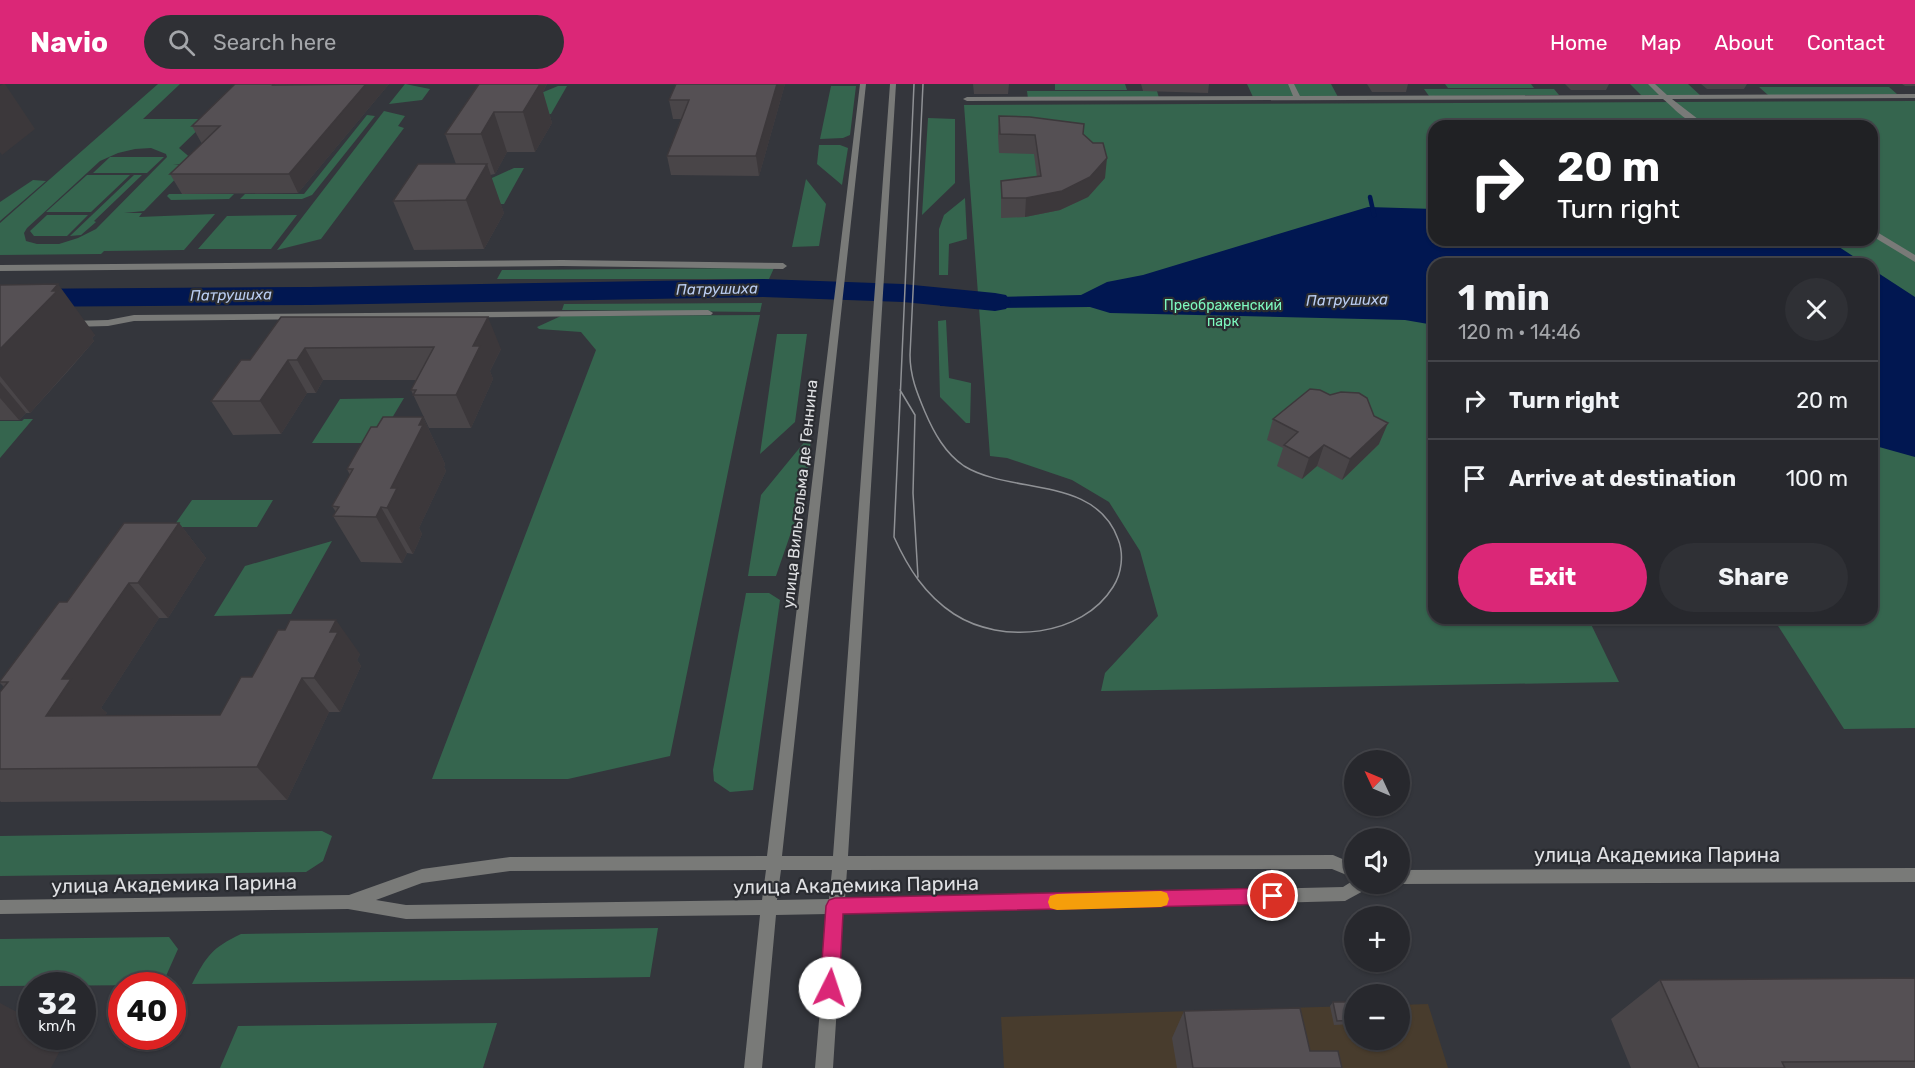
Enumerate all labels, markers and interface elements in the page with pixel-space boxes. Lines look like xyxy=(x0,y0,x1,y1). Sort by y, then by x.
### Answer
search box xyxy=(144,15,564,69)
text: Navio xyxy=(30,26,108,59)
icon: search xyxy=(165,26,198,59)
text: Search here xyxy=(213,29,336,56)
text: Home xyxy=(1550,30,1607,55)
text: Map xyxy=(1640,30,1681,55)
text: About xyxy=(1714,30,1774,55)
text: Contact xyxy=(1807,30,1885,55)
text: 20 m xyxy=(1557,142,1660,192)
icon: right xyxy=(1458,144,1536,222)
text: Turn right xyxy=(1557,193,1680,225)
text: 1 min xyxy=(1458,276,1550,319)
button: close xyxy=(1785,278,1848,341)
water label: Патрушиха xyxy=(676,279,758,299)
water label: Патрушиха xyxy=(190,285,272,305)
water label: Патрушиха xyxy=(1306,290,1388,310)
park label: Преображенский парк xyxy=(1164,297,1282,330)
text: 120 m · 14:46 xyxy=(1458,320,1581,344)
street label: улица Вильгельма де Геннина xyxy=(779,379,821,609)
icon: right xyxy=(1458,384,1491,417)
text: Turn right xyxy=(1509,387,1619,414)
text: 20 m xyxy=(1796,387,1848,414)
icon: arrive xyxy=(1458,462,1491,495)
text: Arrive at destination xyxy=(1509,465,1736,492)
text: 100 m xyxy=(1786,465,1848,492)
button: Exit xyxy=(1458,543,1647,612)
button: Share xyxy=(1659,543,1848,612)
north arrow xyxy=(1344,750,1410,816)
map controls xyxy=(1344,750,1410,1050)
button: sound xyxy=(1344,828,1410,894)
street label: улица Академика Парина xyxy=(1534,843,1780,867)
street label: улица Академика Парина xyxy=(51,870,297,898)
pin xyxy=(1247,870,1298,921)
street label: улица Академика Парина xyxy=(733,871,979,899)
icon: arrive xyxy=(1256,879,1289,912)
button: + xyxy=(1344,906,1410,972)
position arrow xyxy=(798,956,862,1020)
speed limit sign: 40 xyxy=(108,972,186,1050)
button: − xyxy=(1344,984,1410,1050)
text: 32 xyxy=(37,986,77,1022)
text: km/h xyxy=(38,1017,76,1035)

